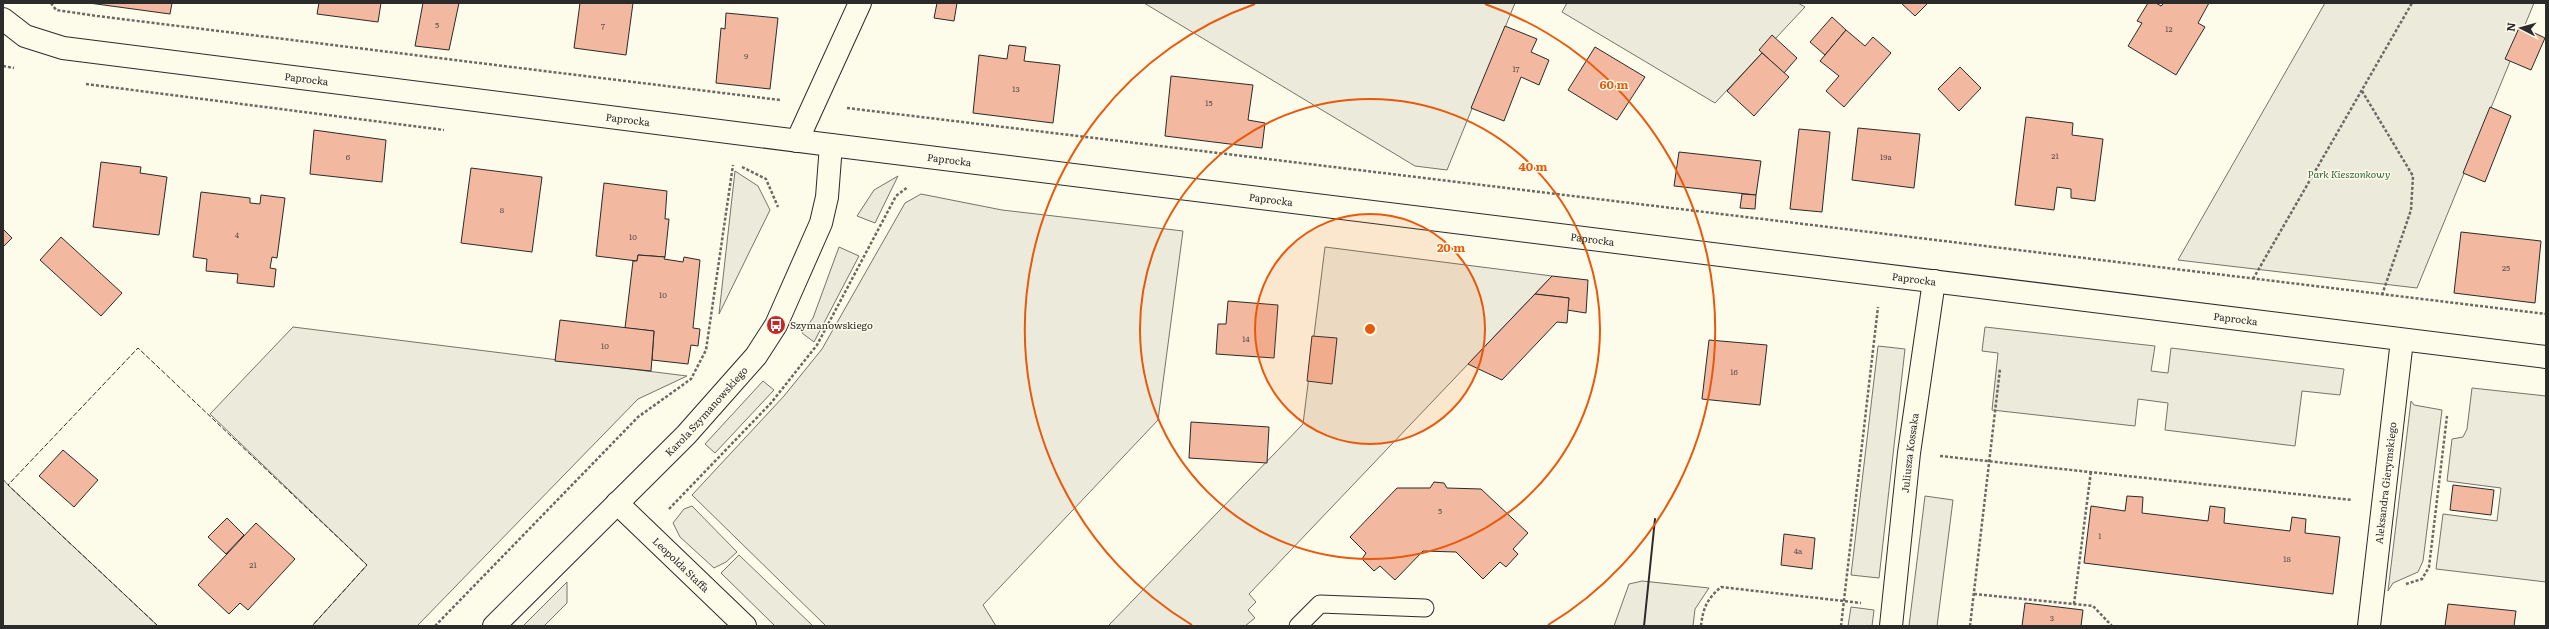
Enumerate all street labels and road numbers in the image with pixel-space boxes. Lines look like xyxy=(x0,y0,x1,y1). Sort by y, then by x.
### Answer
street label: Paprocka xyxy=(284,68,330,89)
street label: Paprocka xyxy=(605,109,651,129)
street label: Paprocka xyxy=(926,149,973,169)
street label: Paprocka xyxy=(1248,189,1294,209)
street label: Paprocka xyxy=(1570,228,1616,249)
street label: Paprocka xyxy=(1891,268,1938,289)
street label: Paprocka xyxy=(2213,308,2259,328)
street label: Karola Szymanowskiego xyxy=(661,363,751,459)
street label: Juliusza Kossaka xyxy=(1897,411,1922,494)
street label: Aleksandra Gierymskiego xyxy=(2371,421,2400,545)
street label: Leopolda Staffa xyxy=(650,533,714,596)

